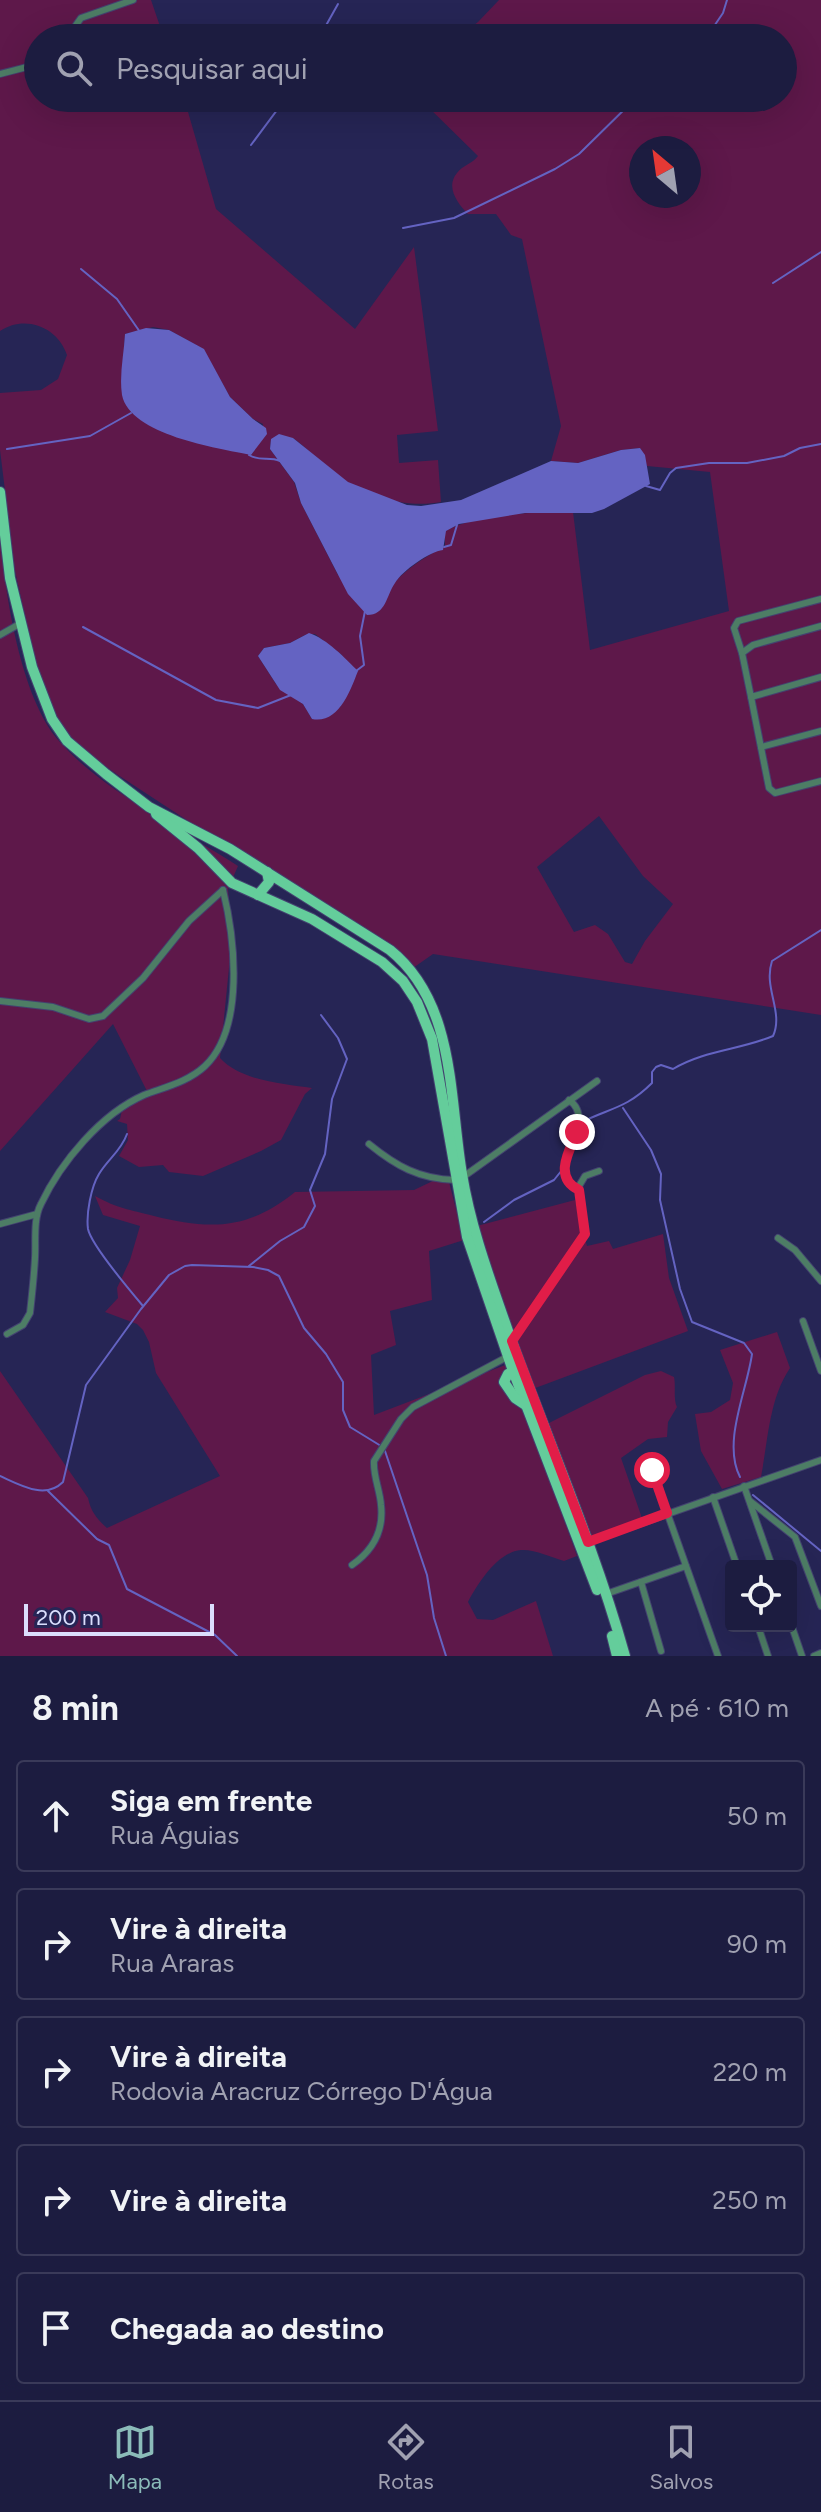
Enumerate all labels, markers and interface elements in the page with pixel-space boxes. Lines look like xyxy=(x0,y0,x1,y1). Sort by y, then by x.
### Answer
search box xyxy=(24,24,797,112)
icon: search xyxy=(52,46,96,90)
text: Pesquisar aqui xyxy=(116,50,308,87)
north arrow xyxy=(629,136,701,208)
route end xyxy=(559,1114,595,1150)
route start xyxy=(634,1452,670,1488)
map controls xyxy=(725,1560,797,1632)
button: locate xyxy=(725,1560,797,1632)
scale bar xyxy=(24,1600,214,1636)
text: 200 m xyxy=(36,1604,101,1631)
text: 8 min xyxy=(32,1688,119,1729)
text: A pé · 610 m xyxy=(645,1692,789,1724)
text: Siga em frente xyxy=(110,1782,312,1819)
icon: ahead xyxy=(34,1794,78,1838)
text: 50 m xyxy=(727,1800,787,1832)
text: Rua Águias xyxy=(110,1819,239,1851)
text: Vire à direita xyxy=(110,1910,287,1947)
icon: right xyxy=(34,1922,78,1966)
text: 90 m xyxy=(727,1928,787,1960)
text: Rua Araras xyxy=(110,1947,234,1979)
text: Vire à direita xyxy=(110,2038,287,2075)
icon: right xyxy=(34,2050,78,2094)
text: 220 m xyxy=(713,2056,787,2088)
text: Rodovia Aracruz Córrego D'Água xyxy=(110,2075,493,2107)
icon: right xyxy=(34,2178,78,2222)
text: Vire à direita xyxy=(110,2182,287,2219)
text: 250 m xyxy=(712,2184,787,2216)
icon: arrive xyxy=(34,2306,78,2350)
text: Chegada ao destino xyxy=(110,2310,384,2347)
tab: Mapa xyxy=(108,2420,162,2495)
tab: Rotas xyxy=(378,2420,434,2495)
tab: Salvos xyxy=(649,2420,713,2495)

